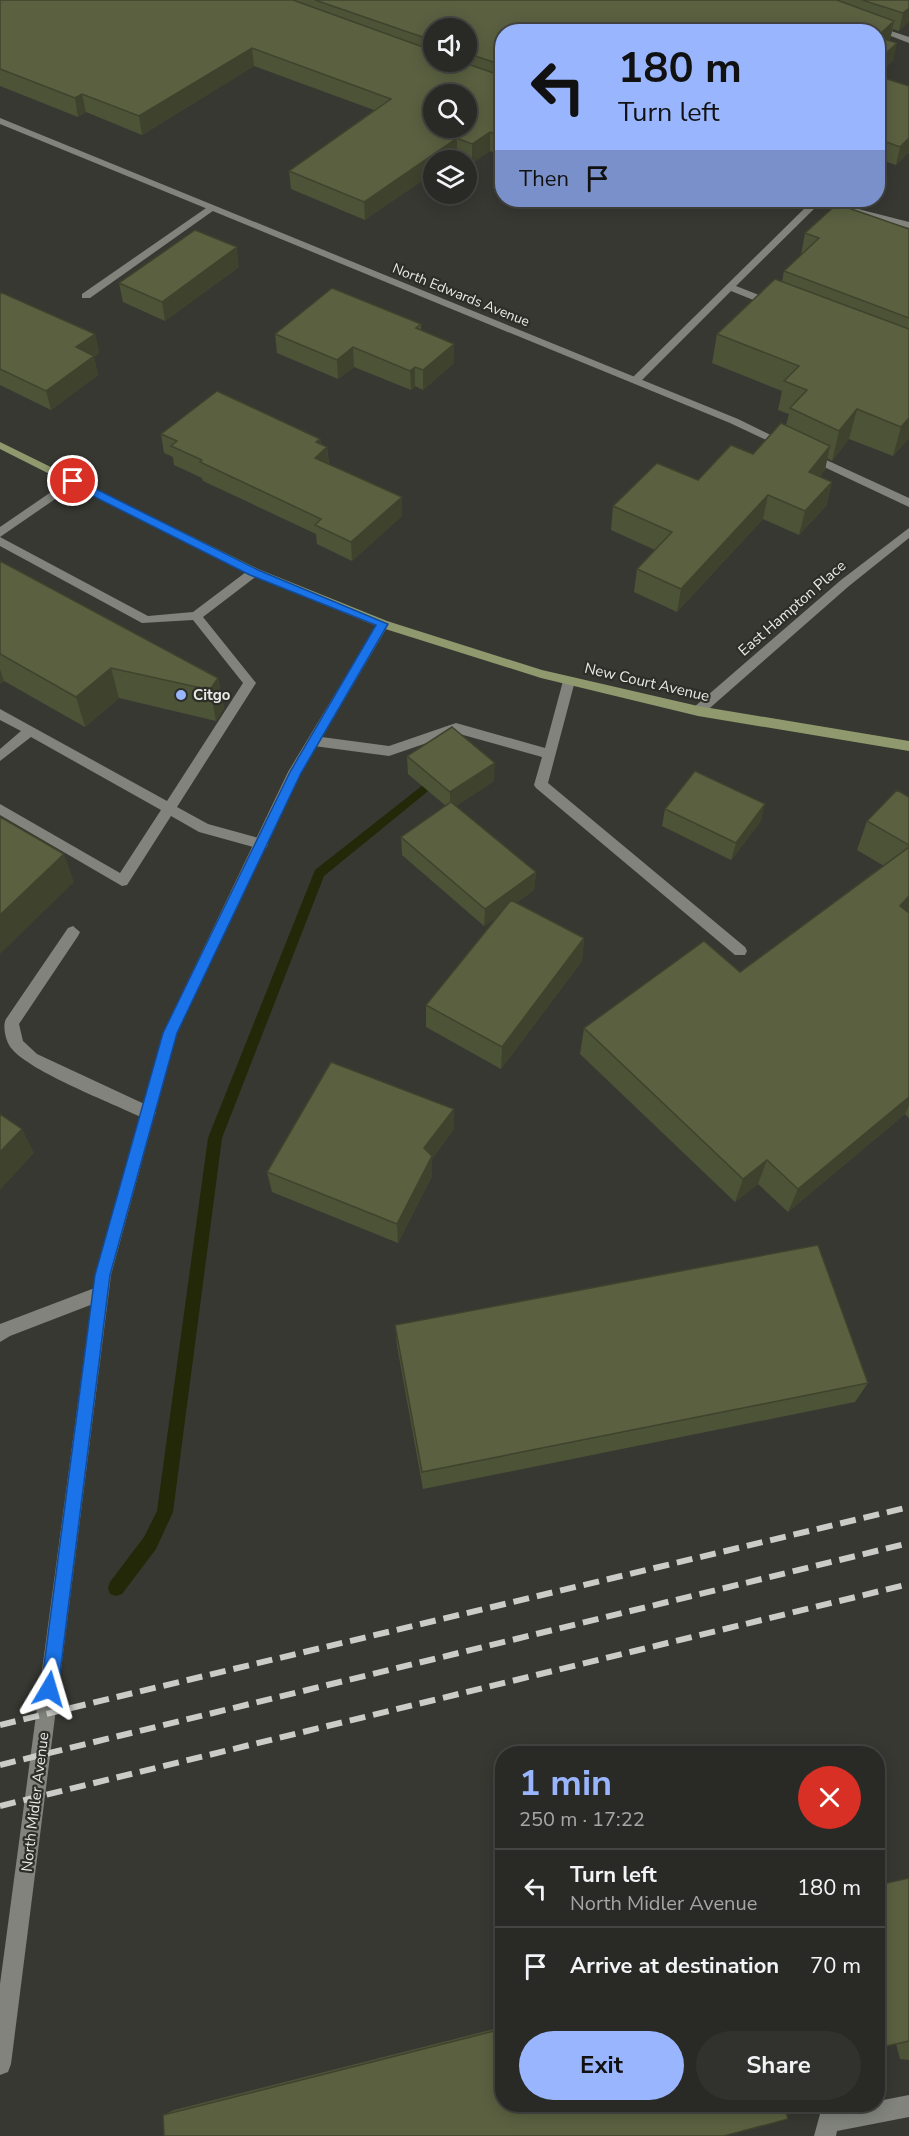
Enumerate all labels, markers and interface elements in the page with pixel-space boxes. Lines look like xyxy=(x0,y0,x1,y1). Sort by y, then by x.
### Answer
map controls xyxy=(423,18,477,204)
button: sound xyxy=(423,18,477,72)
text: 180 m xyxy=(618,40,742,97)
icon: left xyxy=(519,48,597,126)
button: search xyxy=(423,84,477,138)
text: Turn left xyxy=(618,94,719,131)
button: layers xyxy=(423,150,477,204)
icon: arrive xyxy=(581,162,614,195)
text: Then xyxy=(519,164,569,194)
street label: North Edwards Avenue xyxy=(390,259,532,331)
pin xyxy=(47,455,98,506)
icon: arrive xyxy=(56,464,89,497)
street label: East Hampton Place xyxy=(734,556,850,660)
street label: New Court Avenue xyxy=(583,658,711,706)
place label: Citgo xyxy=(193,685,231,705)
marker: Citgo xyxy=(174,688,188,702)
position arrow xyxy=(17,1657,81,1721)
street label: North Midler Avenue xyxy=(17,1731,53,1873)
text: 1 min xyxy=(519,1759,612,1808)
button: close xyxy=(798,1766,861,1829)
text: 250 m · 17:22 xyxy=(519,1806,645,1833)
text: Turn left xyxy=(570,1860,657,1890)
icon: left xyxy=(519,1872,552,1905)
text: 180 m xyxy=(797,1873,861,1903)
text: North Midler Avenue xyxy=(570,1890,757,1917)
icon: arrive xyxy=(519,1950,552,1983)
text: Arrive at destination xyxy=(570,1951,779,1981)
text: 70 m xyxy=(810,1951,861,1981)
button: Exit xyxy=(519,2031,684,2100)
button: Share xyxy=(696,2031,861,2100)

